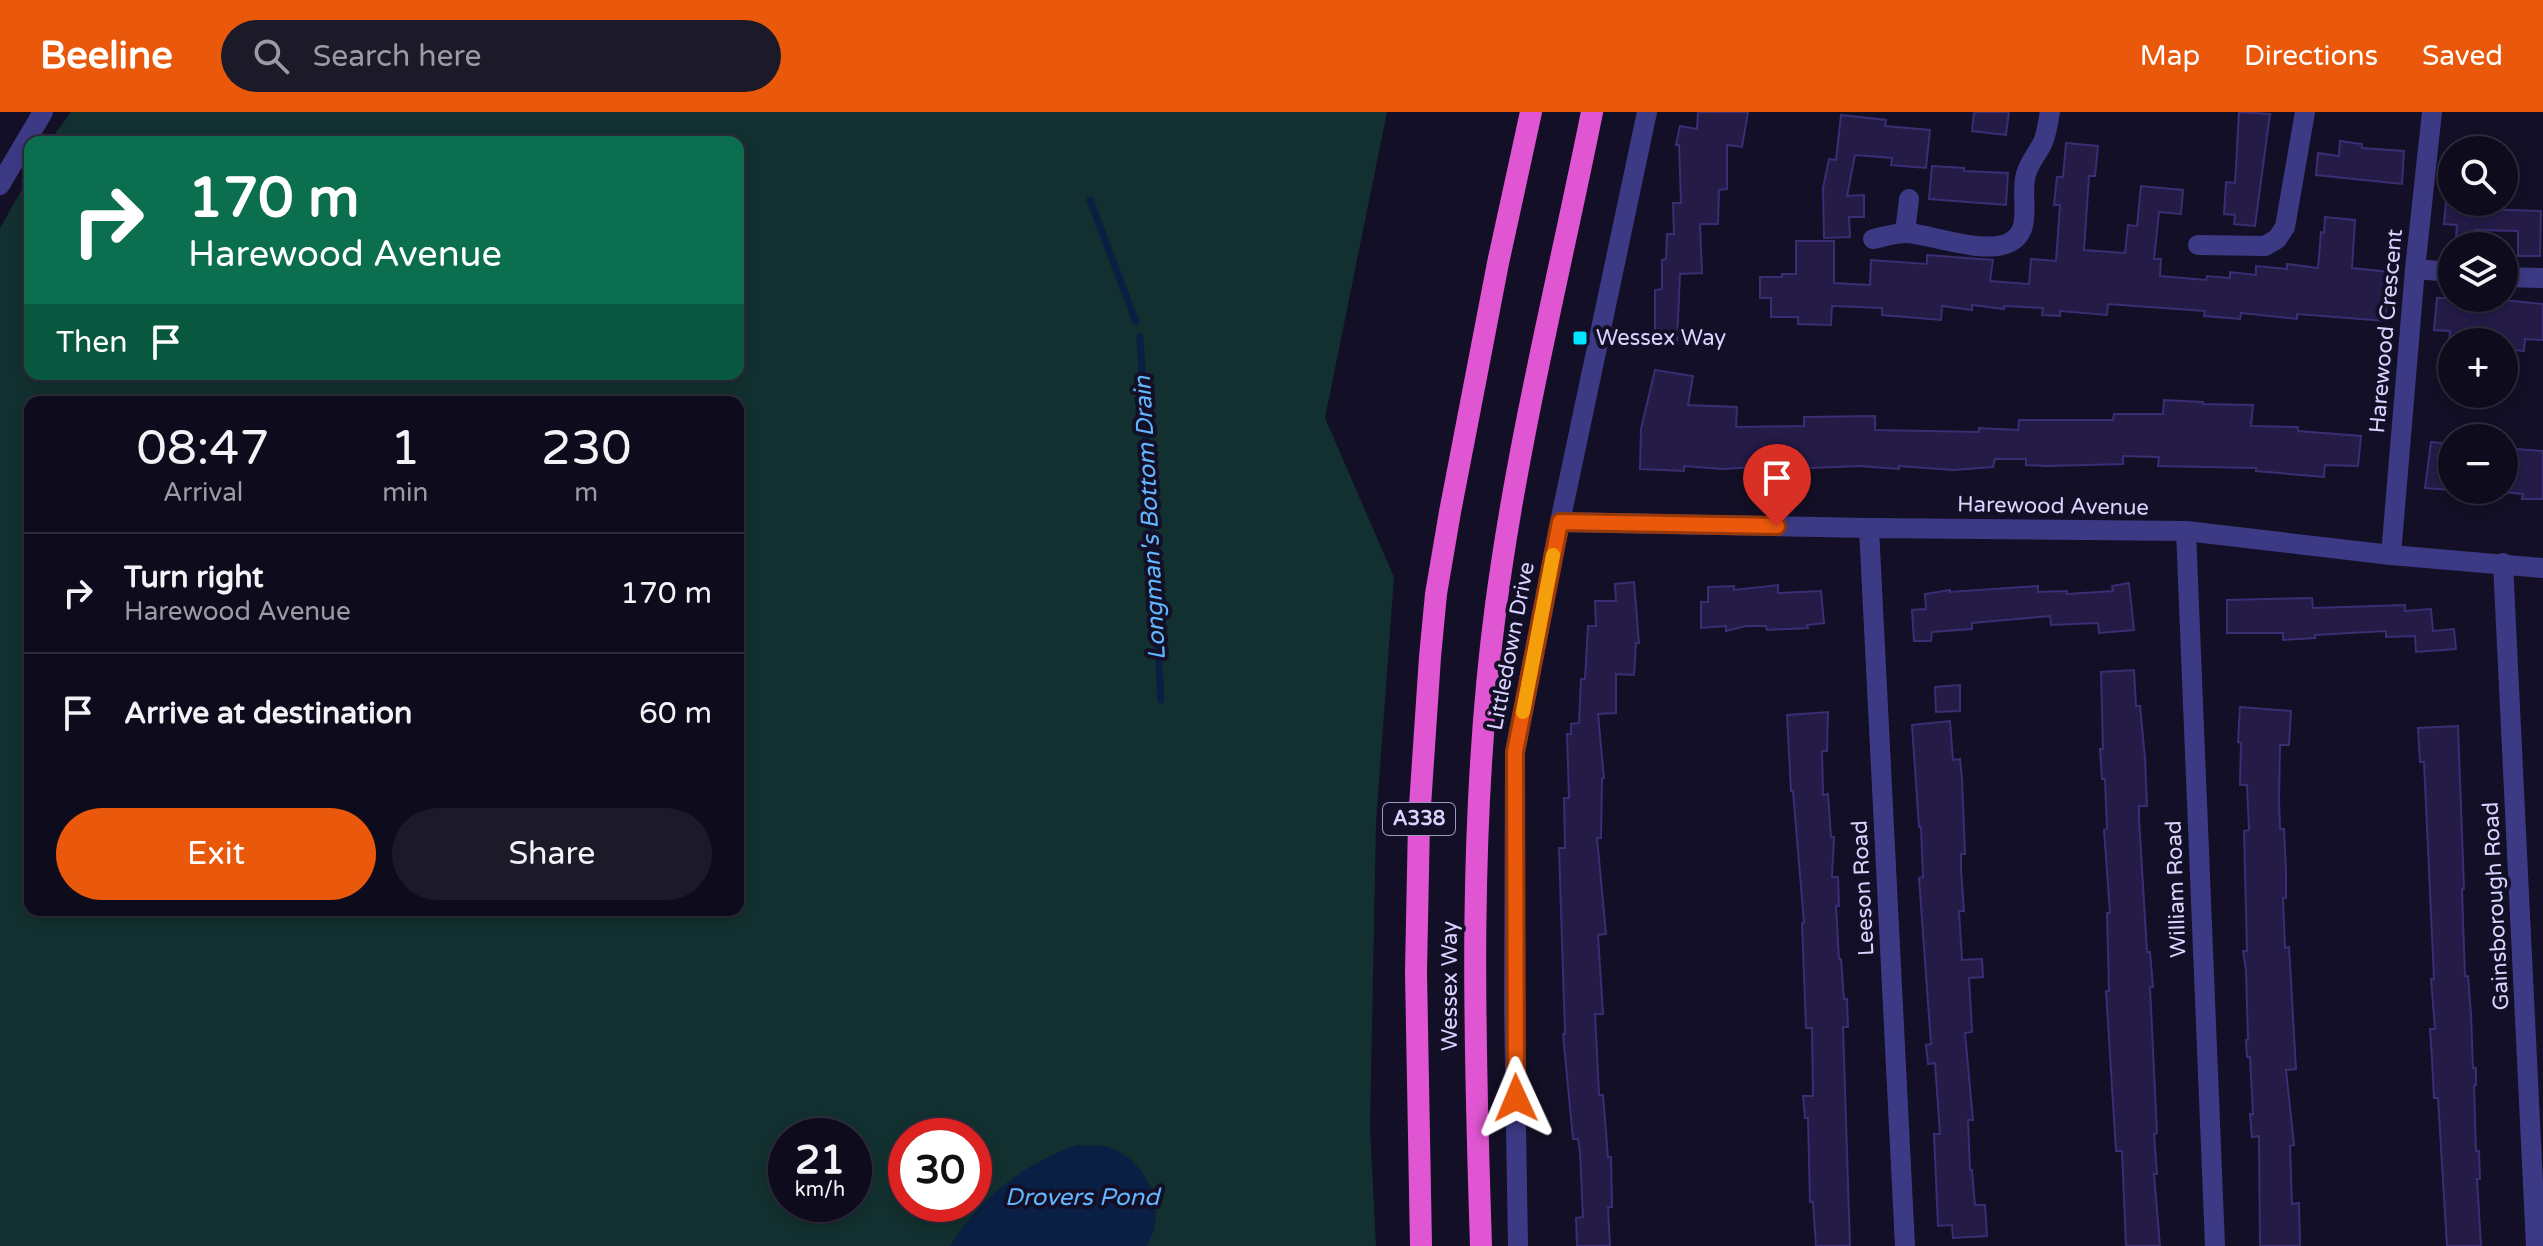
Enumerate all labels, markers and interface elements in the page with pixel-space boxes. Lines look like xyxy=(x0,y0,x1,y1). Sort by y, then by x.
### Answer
search box xyxy=(221,20,781,92)
text: Beeline xyxy=(40,33,173,79)
icon: search xyxy=(249,34,293,78)
text: Search here xyxy=(313,38,481,75)
text: Map xyxy=(2140,39,2200,73)
text: Directions xyxy=(2244,39,2378,73)
text: Saved xyxy=(2422,39,2503,73)
map controls xyxy=(2438,136,2518,504)
button: search xyxy=(2438,136,2518,216)
text: 170 m xyxy=(188,165,359,232)
icon: right xyxy=(56,168,160,272)
street label: Harewood Crescent xyxy=(2364,228,2408,434)
button: layers xyxy=(2438,232,2518,312)
text: Harewood Avenue xyxy=(188,233,502,276)
icon: arrive xyxy=(144,320,188,364)
text: Then xyxy=(56,324,128,361)
place label: Wessex Way xyxy=(1596,325,1726,351)
button: + xyxy=(2438,328,2518,408)
marker: Wessex Way xyxy=(1571,329,1589,347)
water label: Longman's Bottom Drain xyxy=(1128,374,1172,661)
text: 08:47 xyxy=(137,420,270,478)
text: 1 xyxy=(390,420,420,478)
text: 230 xyxy=(541,420,631,478)
button: − xyxy=(2438,424,2518,504)
pin xyxy=(1743,444,1811,526)
icon: arrive xyxy=(1755,456,1799,500)
text: Arrival xyxy=(163,477,243,508)
text: min xyxy=(382,477,428,508)
text: m xyxy=(574,477,598,508)
street label: Harewood Avenue xyxy=(1957,491,2149,521)
text: Turn right xyxy=(124,559,264,596)
street label: Littledown Drive xyxy=(1482,560,1540,732)
icon: right xyxy=(56,571,100,615)
text: 170 m xyxy=(620,575,712,612)
text: Harewood Avenue xyxy=(124,596,351,627)
icon: arrive xyxy=(56,691,100,735)
text: Arrive at destination xyxy=(124,695,412,732)
text: 60 m xyxy=(639,695,712,732)
street label: Gainsborough Road xyxy=(2478,801,2514,1011)
road number: A338 xyxy=(1383,803,1455,835)
button: Exit xyxy=(56,808,376,900)
button: Share xyxy=(392,808,712,900)
street label: Leeson Road xyxy=(1846,819,1880,957)
street label: William Road xyxy=(2161,820,2191,958)
street label: Wessex Way xyxy=(1437,921,1463,1051)
position arrow xyxy=(1474,1056,1558,1140)
speed limit sign: 30 xyxy=(888,1118,992,1222)
text: 21 xyxy=(795,1136,845,1184)
text: km/h xyxy=(795,1178,845,1202)
water label: Drovers Pond xyxy=(1005,1183,1162,1212)

